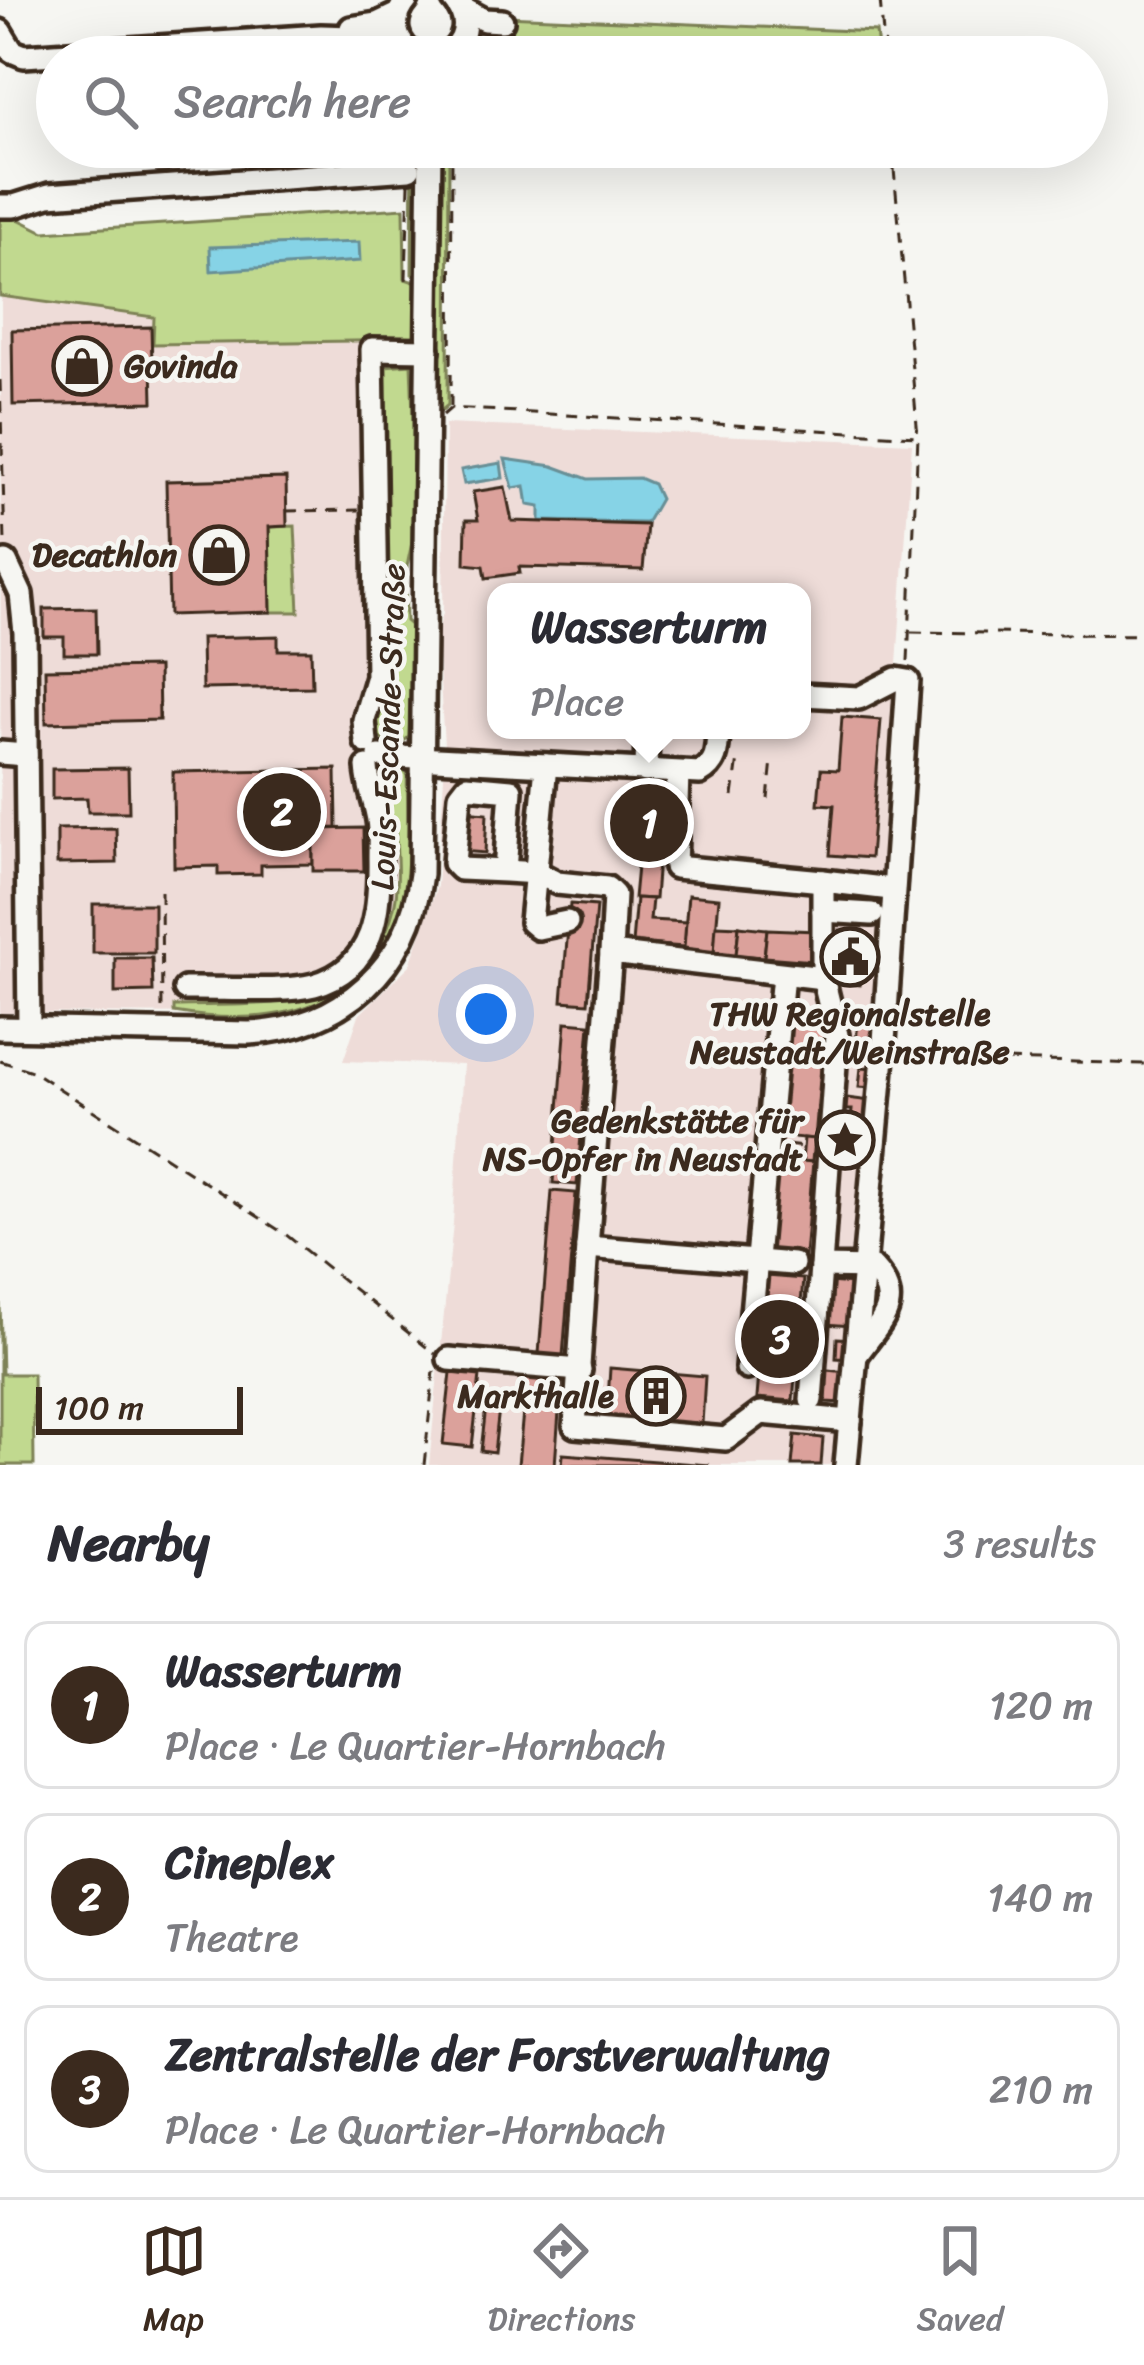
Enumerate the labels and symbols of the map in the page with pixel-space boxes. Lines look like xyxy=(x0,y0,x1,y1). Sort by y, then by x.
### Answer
shop icon: Govinda xyxy=(51,335,113,397)
place label: Govinda xyxy=(124,337,238,395)
shop icon: Decathlon xyxy=(188,524,250,586)
place label: Decathlon xyxy=(32,526,177,584)
street label: Louis-Escande-Straße xyxy=(353,562,423,891)
pin: 2 xyxy=(243,767,321,857)
pin: 1 xyxy=(610,778,688,868)
public building icon: THW Regionalstelle Neustadt/Weinstraße xyxy=(819,926,881,988)
your location xyxy=(456,984,516,1044)
place label: THW Regionalstelle Neustadt/Weinstraße xyxy=(689,985,1010,1081)
place label: Gedenkstätte für NS-Opfer in Neustadt xyxy=(482,1092,805,1188)
place icon: Gedenkstätte für NS-Opfer in Neustadt xyxy=(814,1109,876,1171)
pin: 3 xyxy=(741,1294,819,1384)
building icon: Markthalle xyxy=(625,1365,687,1427)
place label: Markthalle xyxy=(457,1367,614,1425)
scale bar xyxy=(36,1381,243,1434)

